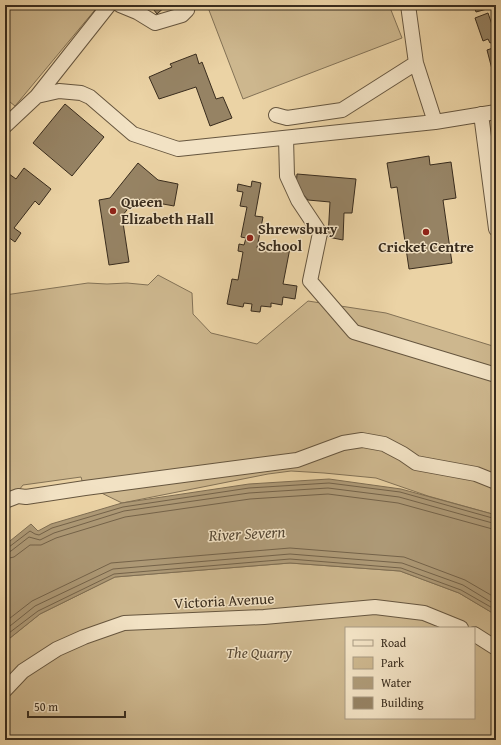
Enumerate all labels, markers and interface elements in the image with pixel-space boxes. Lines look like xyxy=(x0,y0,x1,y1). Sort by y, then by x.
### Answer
place label: Queen Elizabeth Hall xyxy=(121,191,214,229)
marker: Queen Elizabeth Hall xyxy=(108,206,118,216)
place label: Shrewsbury School xyxy=(258,218,338,256)
marker: Cricket Centre xyxy=(421,227,431,237)
marker: Shrewsbury School xyxy=(245,233,255,243)
place label: Cricket Centre xyxy=(378,236,474,257)
water label: River Severn xyxy=(207,519,286,547)
street label: Victoria Avenue xyxy=(173,587,275,614)
legend xyxy=(345,627,475,719)
text: Road xyxy=(381,634,407,651)
park label: The Quarry xyxy=(226,642,292,663)
text: Park xyxy=(381,654,405,671)
text: Water xyxy=(381,674,411,691)
scale bar xyxy=(28,693,125,719)
text: Building xyxy=(381,694,424,711)
text: 50 m xyxy=(34,698,58,715)

